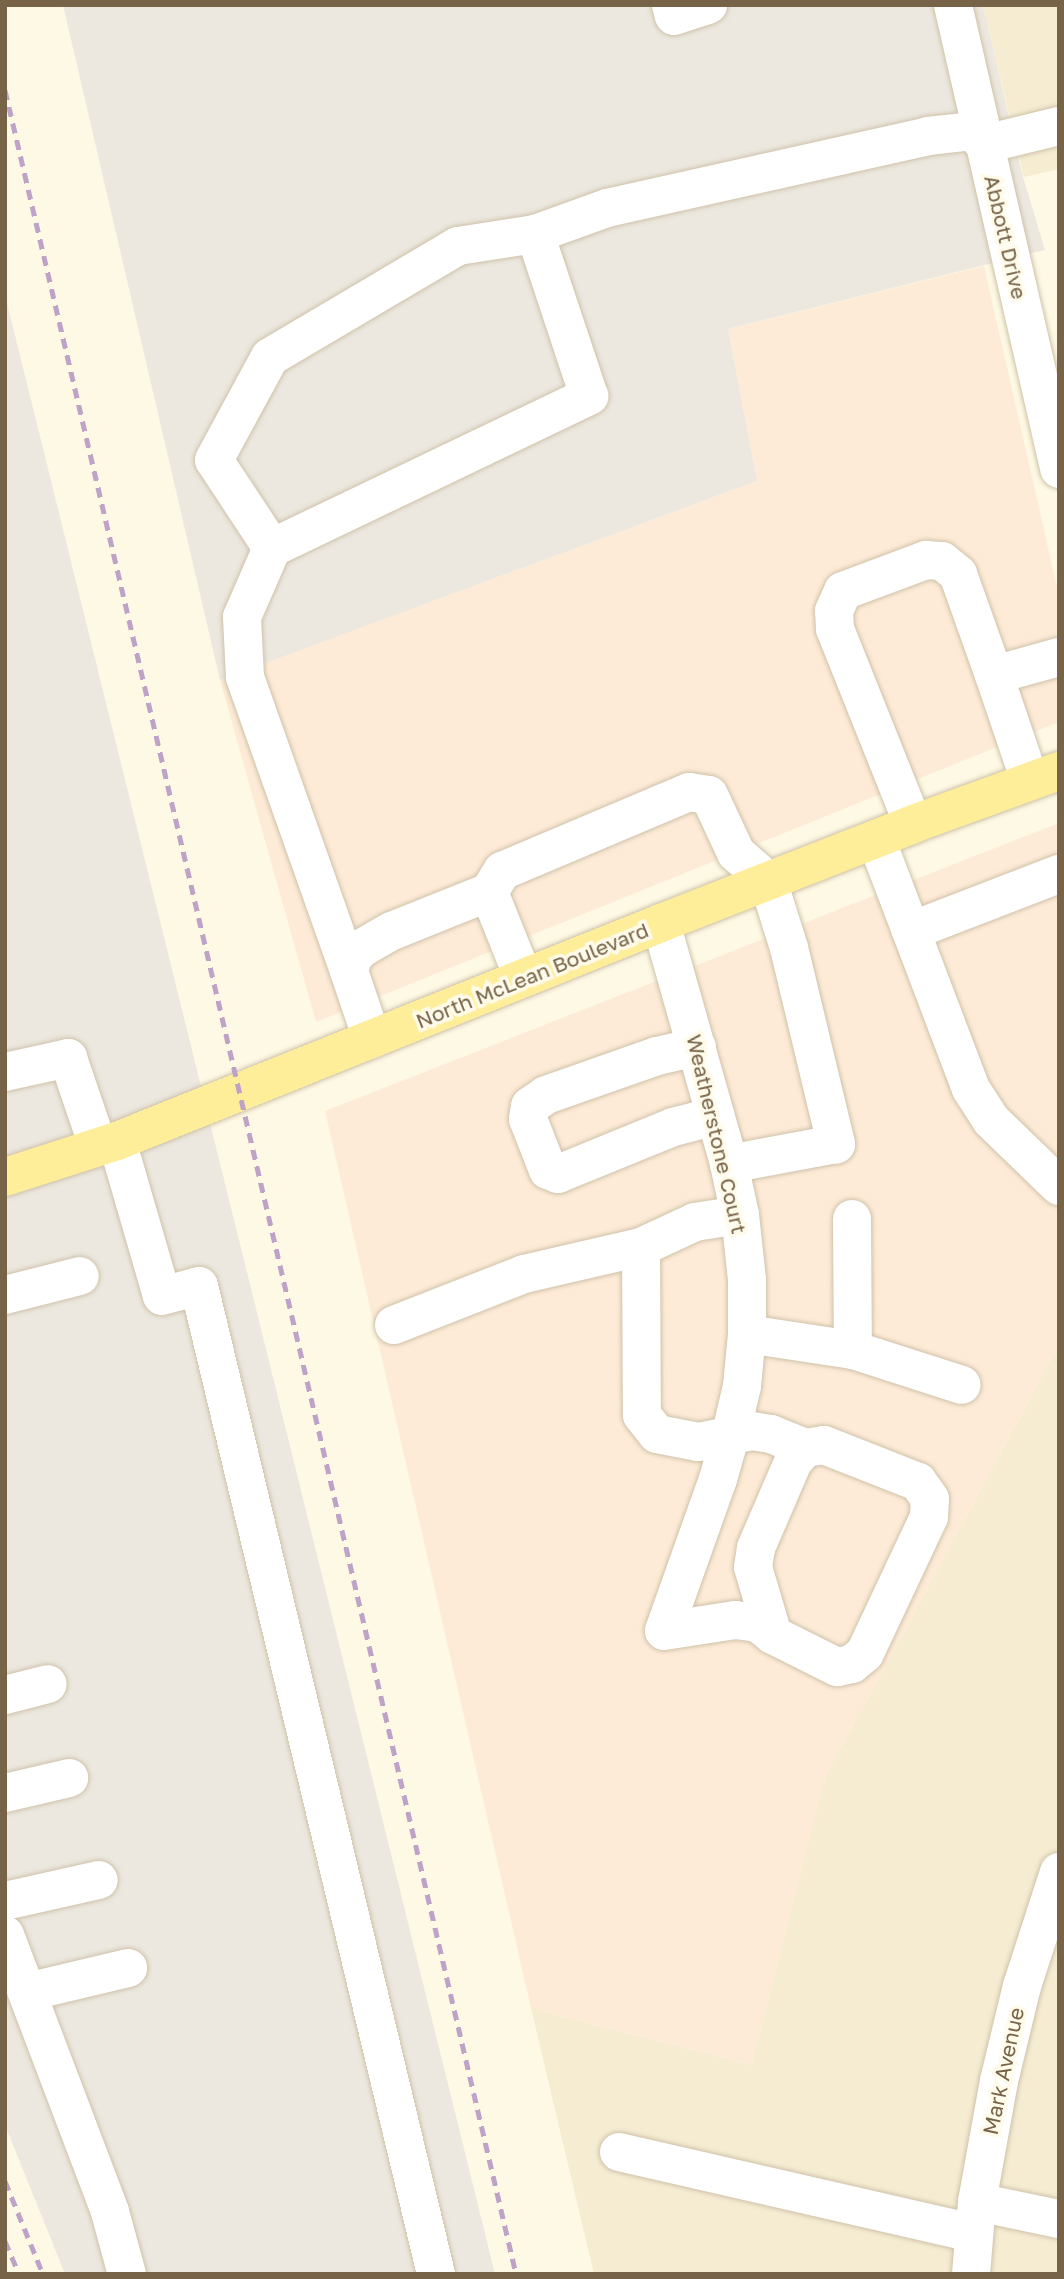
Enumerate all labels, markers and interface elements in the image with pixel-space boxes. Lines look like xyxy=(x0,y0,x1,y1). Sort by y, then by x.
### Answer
street label: Abbott Drive xyxy=(980,173,1032,301)
street label: North McLean Boulevard xyxy=(412,917,652,1033)
street label: Weatherstone Court xyxy=(682,1032,752,1236)
street label: Mark Avenue xyxy=(977,2005,1029,2137)

